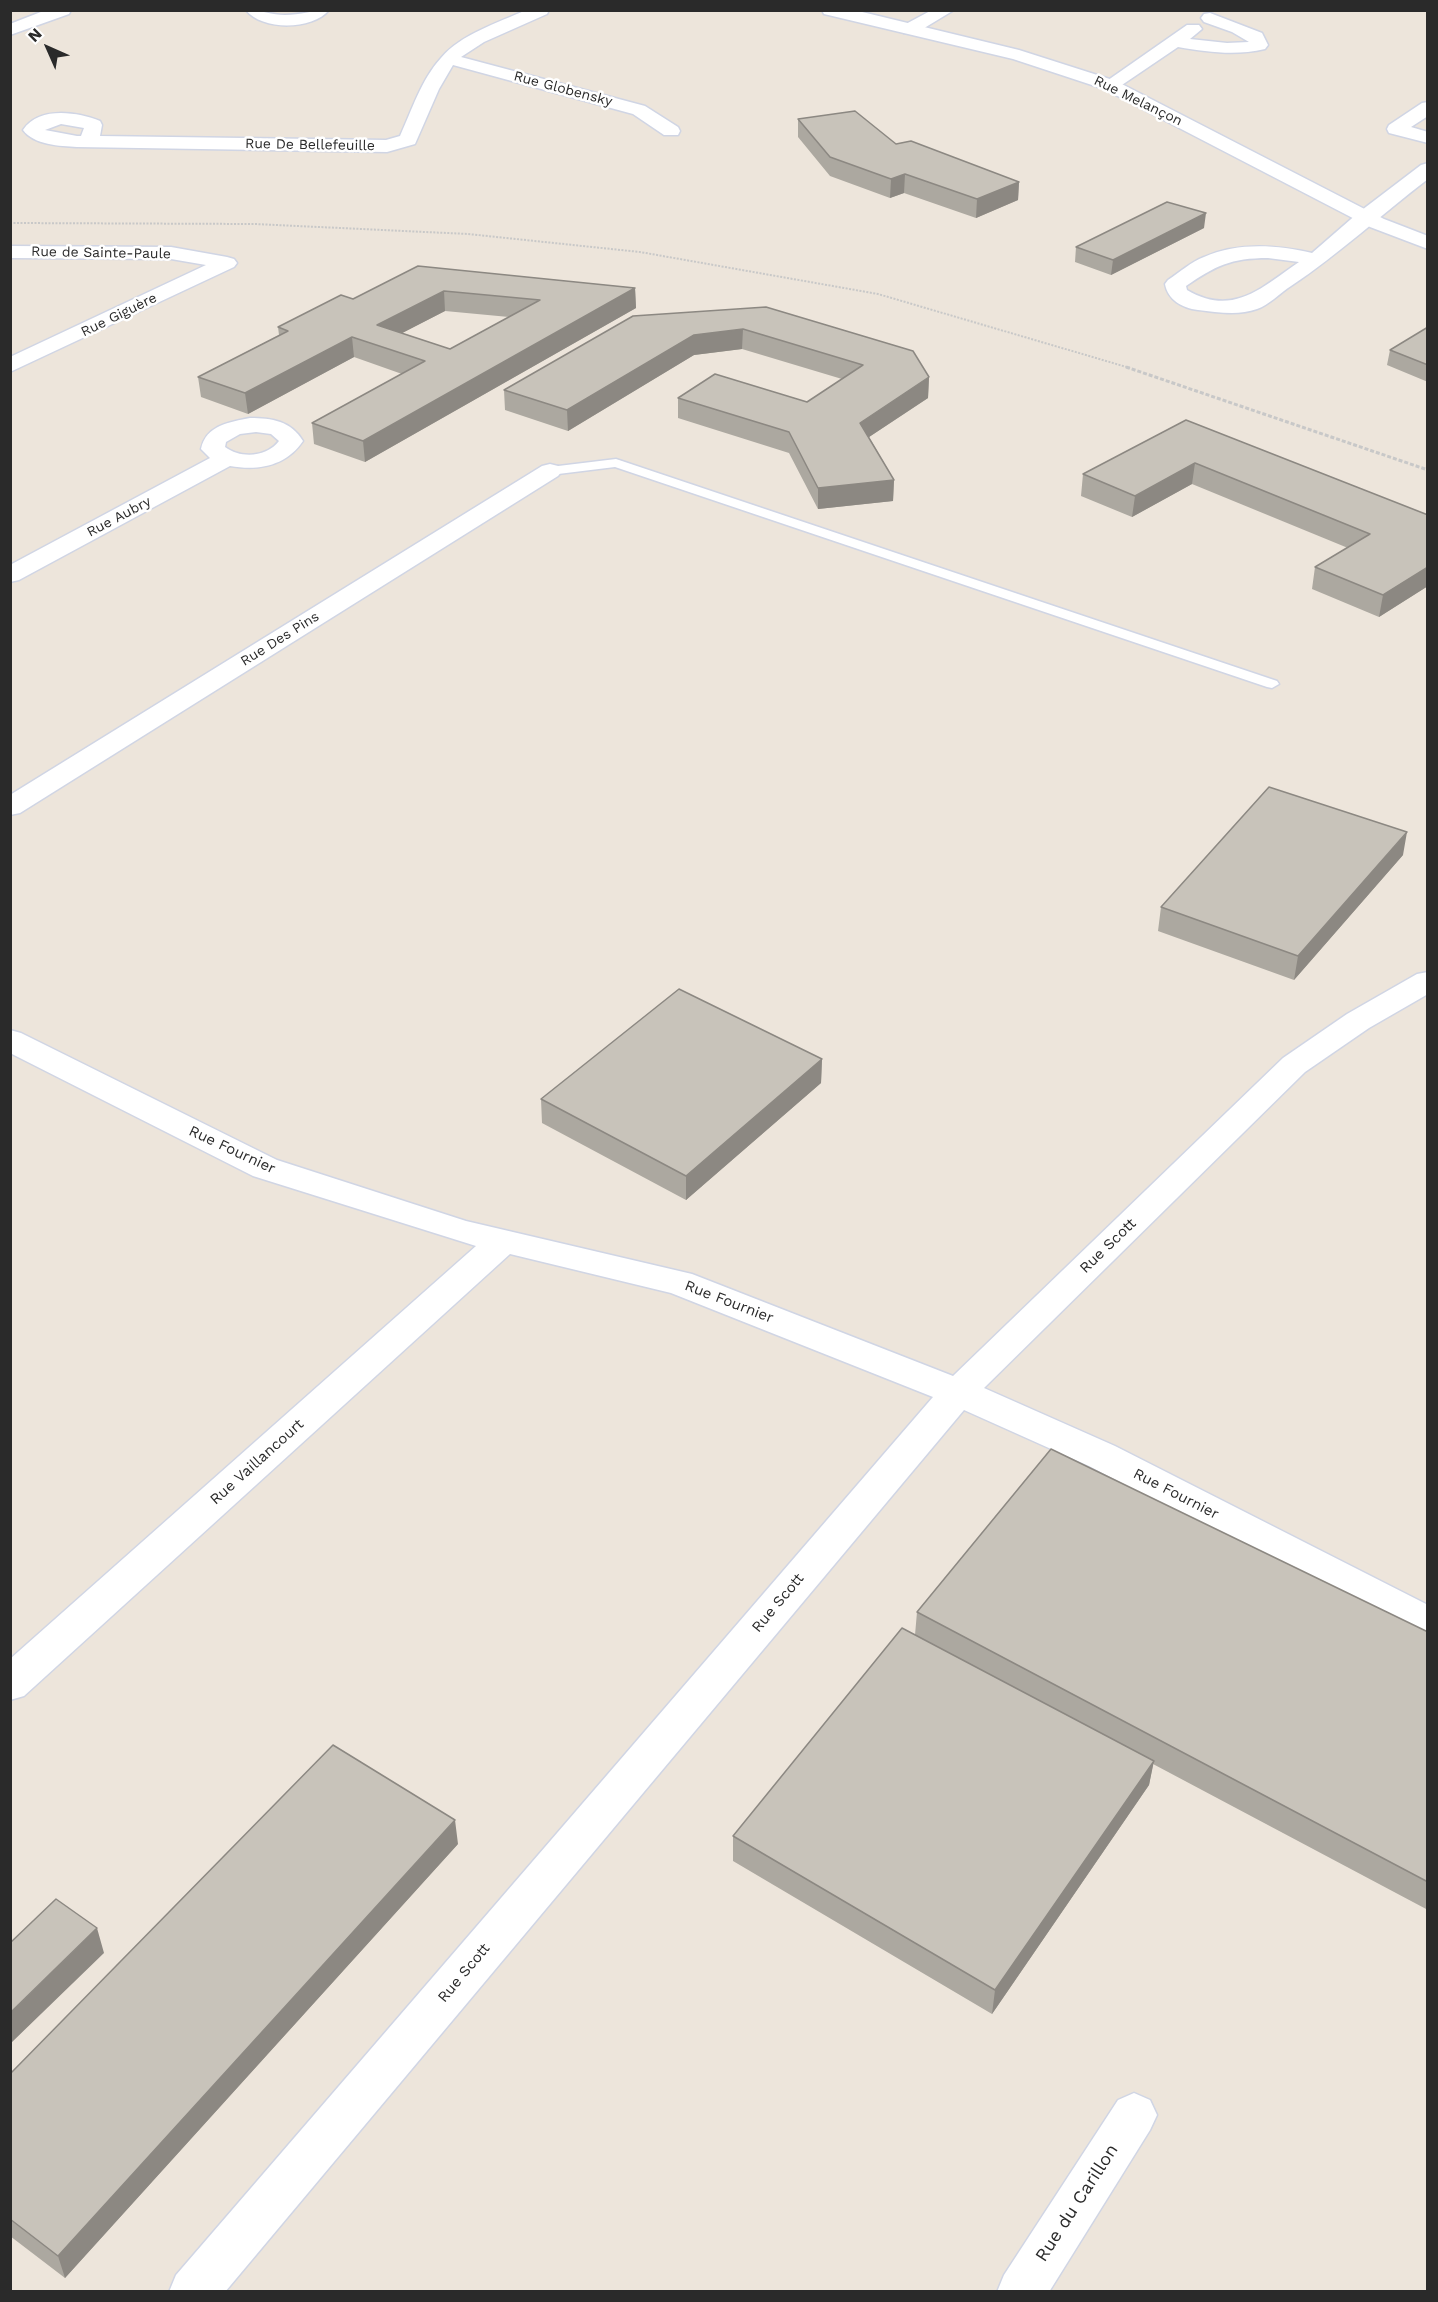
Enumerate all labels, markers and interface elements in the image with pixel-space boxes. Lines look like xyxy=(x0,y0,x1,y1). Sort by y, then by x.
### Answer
north arrow xyxy=(18,18,78,78)
text: N xyxy=(24,24,46,46)
street label: Rue Globensky xyxy=(512,68,614,110)
street label: Rue Melançon xyxy=(1091,72,1185,130)
street label: Rue De Bellefeuille xyxy=(245,135,375,155)
street label: Rue de Sainte-Paule xyxy=(31,243,171,263)
street label: Rue Giguère xyxy=(78,289,160,341)
street label: Rue Aubry xyxy=(84,493,154,541)
street label: Rue Des Pins xyxy=(238,608,322,670)
street label: Rue Fournier xyxy=(186,1122,278,1178)
street label: Rue Scott xyxy=(1076,1215,1140,1277)
street label: Rue Fournier xyxy=(682,1277,776,1327)
street label: Rue Vaillancourt xyxy=(207,1415,307,1509)
street label: Rue Fournier xyxy=(1130,1465,1222,1523)
street label: Rue Scott xyxy=(748,1570,808,1636)
street label: Rue Scott xyxy=(434,1940,494,2006)
street label: Rue du Carillon xyxy=(1031,2140,1123,2266)

